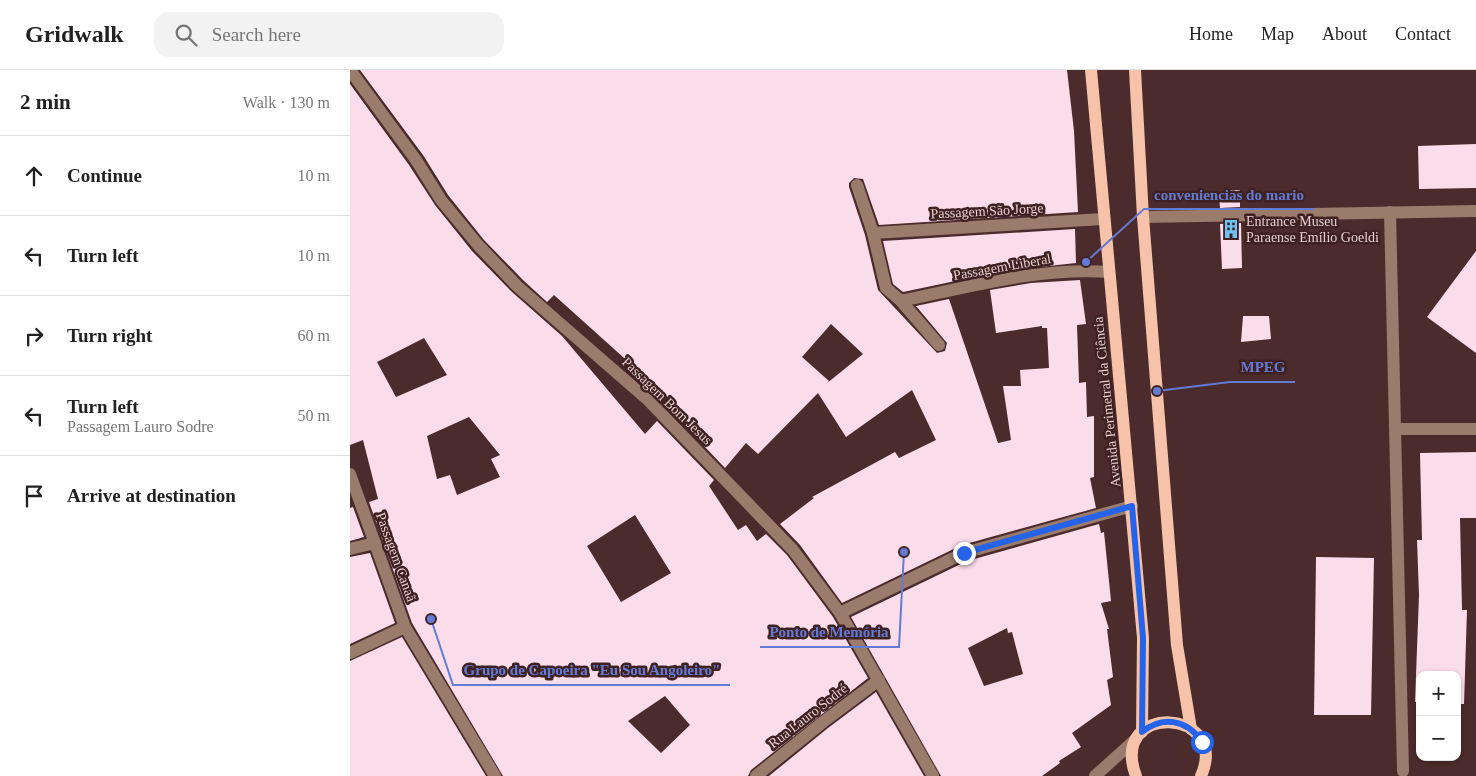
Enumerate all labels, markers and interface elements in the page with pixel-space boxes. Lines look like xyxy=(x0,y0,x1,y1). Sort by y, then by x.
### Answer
search box xyxy=(154,12,504,57)
text: Gridwalk xyxy=(25,21,124,47)
icon: search xyxy=(172,21,200,49)
text: Search here xyxy=(212,24,301,45)
text: Home xyxy=(1189,24,1233,44)
text: Map xyxy=(1261,24,1294,44)
text: About xyxy=(1322,24,1367,44)
text: Contact xyxy=(1395,24,1451,44)
text: 2 min xyxy=(20,90,71,114)
text: Walk · 130 m xyxy=(243,94,330,111)
icon: ahead xyxy=(20,162,48,190)
text: Continue xyxy=(67,165,142,186)
text: 10 m xyxy=(298,167,330,184)
callout: conveniencias do mario xyxy=(1144,179,1314,209)
text: conveniencias do mario xyxy=(1154,187,1304,203)
street label: Passagem São Jorge xyxy=(930,201,1044,221)
place label: Entrance Museu Paraense Emílio Goeldi xyxy=(1246,214,1379,245)
building icon: Entrance Museu Paraense Emílio Goeldi xyxy=(1220,218,1242,240)
icon: left xyxy=(20,242,48,270)
text: Turn left xyxy=(67,245,139,266)
text: 10 m xyxy=(298,247,330,264)
street label: Passagem Liberal xyxy=(952,251,1052,283)
street label: Avenida Perimetral da Ciência xyxy=(1091,315,1123,488)
icon: right xyxy=(20,322,48,350)
text: Turn right xyxy=(67,325,152,346)
text: 60 m xyxy=(298,327,330,344)
callout: MPEG xyxy=(1230,352,1295,382)
street label: Passagem Bom Jesus xyxy=(619,354,715,448)
text: MPEG xyxy=(1241,359,1286,375)
text: Turn left xyxy=(67,396,139,417)
icon: left xyxy=(20,402,48,430)
text: 50 m xyxy=(298,407,330,424)
text: Passagem Lauro Sodre xyxy=(67,418,214,435)
icon: arrive xyxy=(20,482,48,510)
text: Arrive at destination xyxy=(67,485,236,506)
street label: Passagem Canaã xyxy=(373,510,419,604)
route end xyxy=(953,542,976,565)
callout: Ponto de Memória xyxy=(760,617,899,647)
text: Ponto de Memória xyxy=(769,624,889,640)
callout: Grupo de Capoeira "Eu Sou Angoleiro" xyxy=(453,655,730,685)
text: Grupo de Capoeira "Eu Sou Angoleiro" xyxy=(464,662,720,678)
map controls xyxy=(1416,671,1461,761)
button: + xyxy=(1416,671,1461,716)
street label: Rua Lauro Sodré xyxy=(766,681,850,751)
button: − xyxy=(1416,716,1461,761)
route start xyxy=(1191,731,1214,754)

